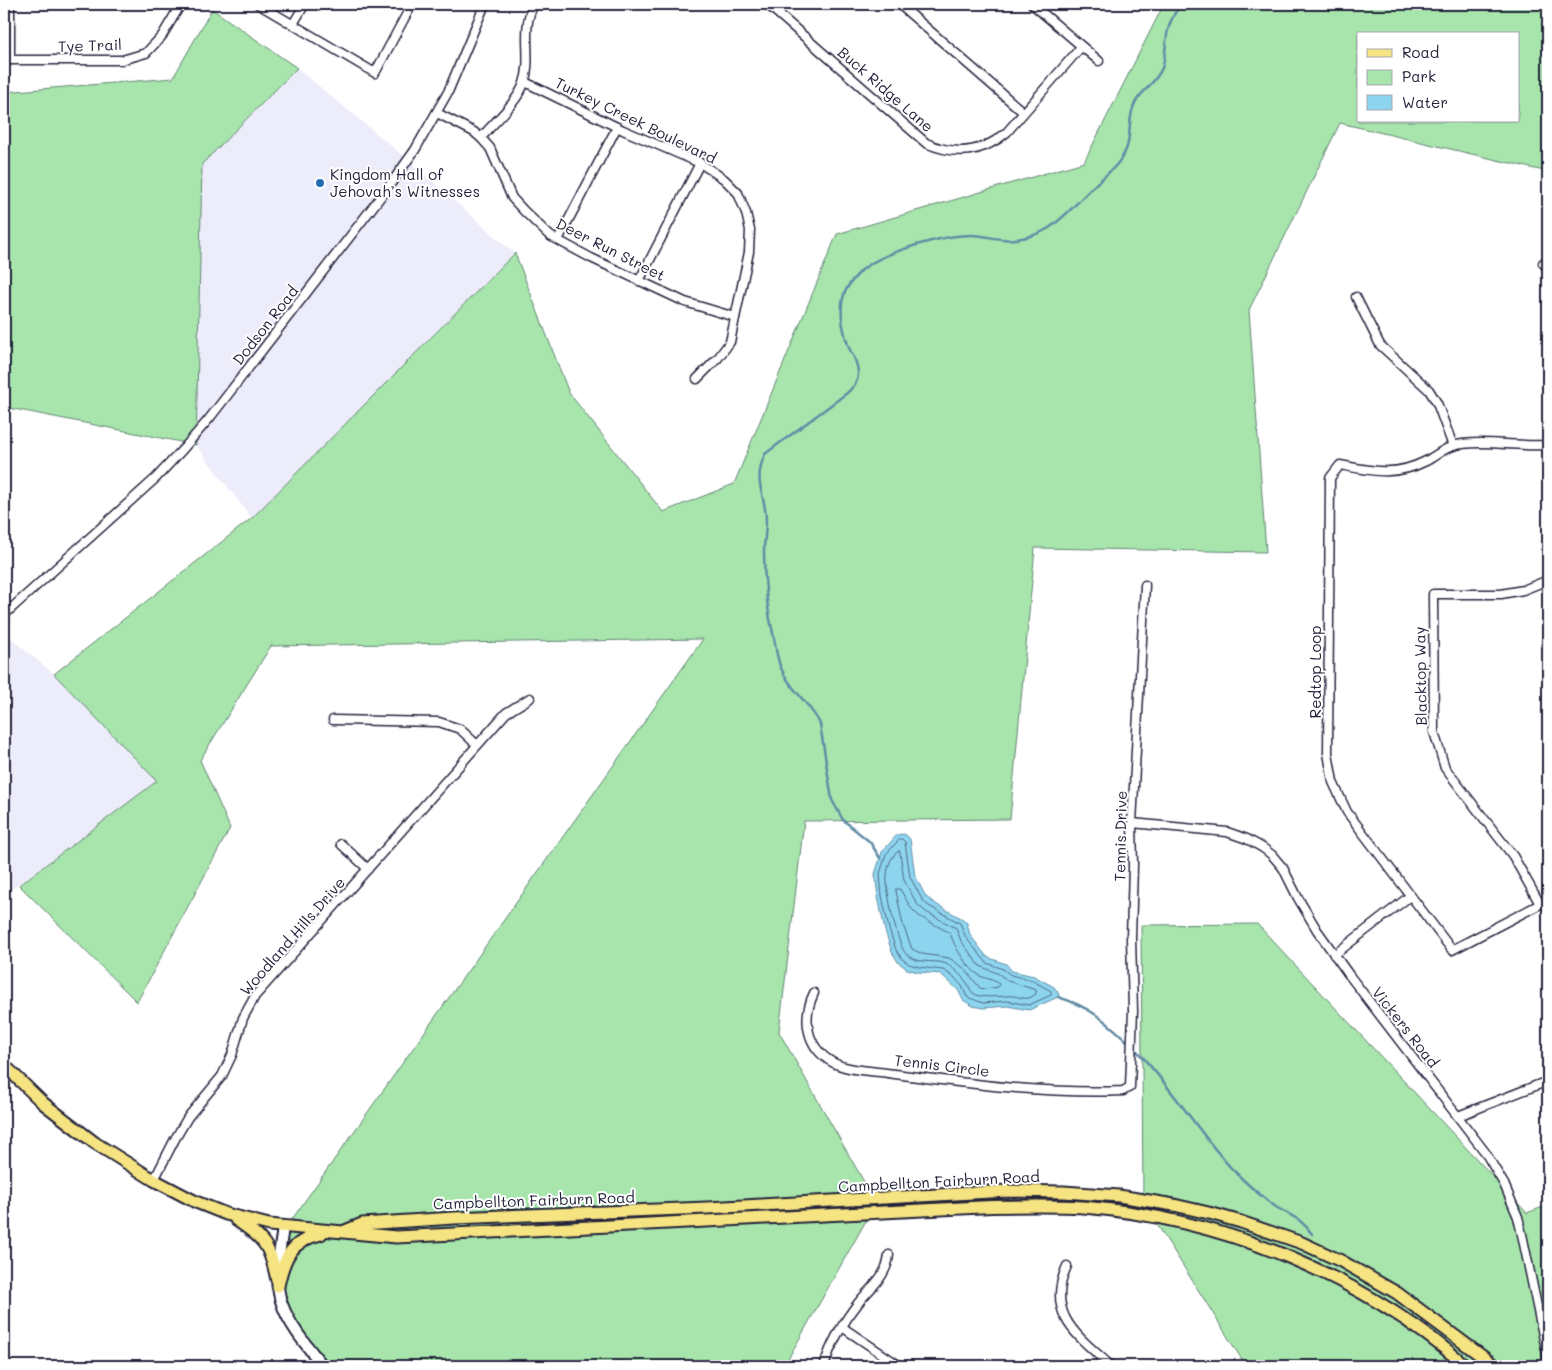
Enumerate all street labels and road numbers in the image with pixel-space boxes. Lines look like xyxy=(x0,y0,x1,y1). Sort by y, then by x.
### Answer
street label: Tye Trail xyxy=(58,34,122,56)
street label: Buck Ridge Lane xyxy=(834,42,938,136)
street label: Turkey Creek Boulevard xyxy=(552,72,720,168)
street label: Deer Run Street xyxy=(553,213,669,285)
street label: Dodson Road xyxy=(228,281,302,369)
street label: Redtop Loop xyxy=(1305,626,1325,718)
street label: Blacktop Way xyxy=(1409,626,1431,726)
street label: Tennis Drive xyxy=(1109,791,1131,881)
street label: Woodland Hills Drive xyxy=(235,873,349,999)
street label: Vickers Road xyxy=(1368,983,1444,1071)
street label: Tennis Circle xyxy=(893,1049,991,1081)
street label: Campbellton Fairburn Road xyxy=(838,1166,1040,1196)
street label: Campbellton Fairburn Road xyxy=(433,1186,635,1214)

